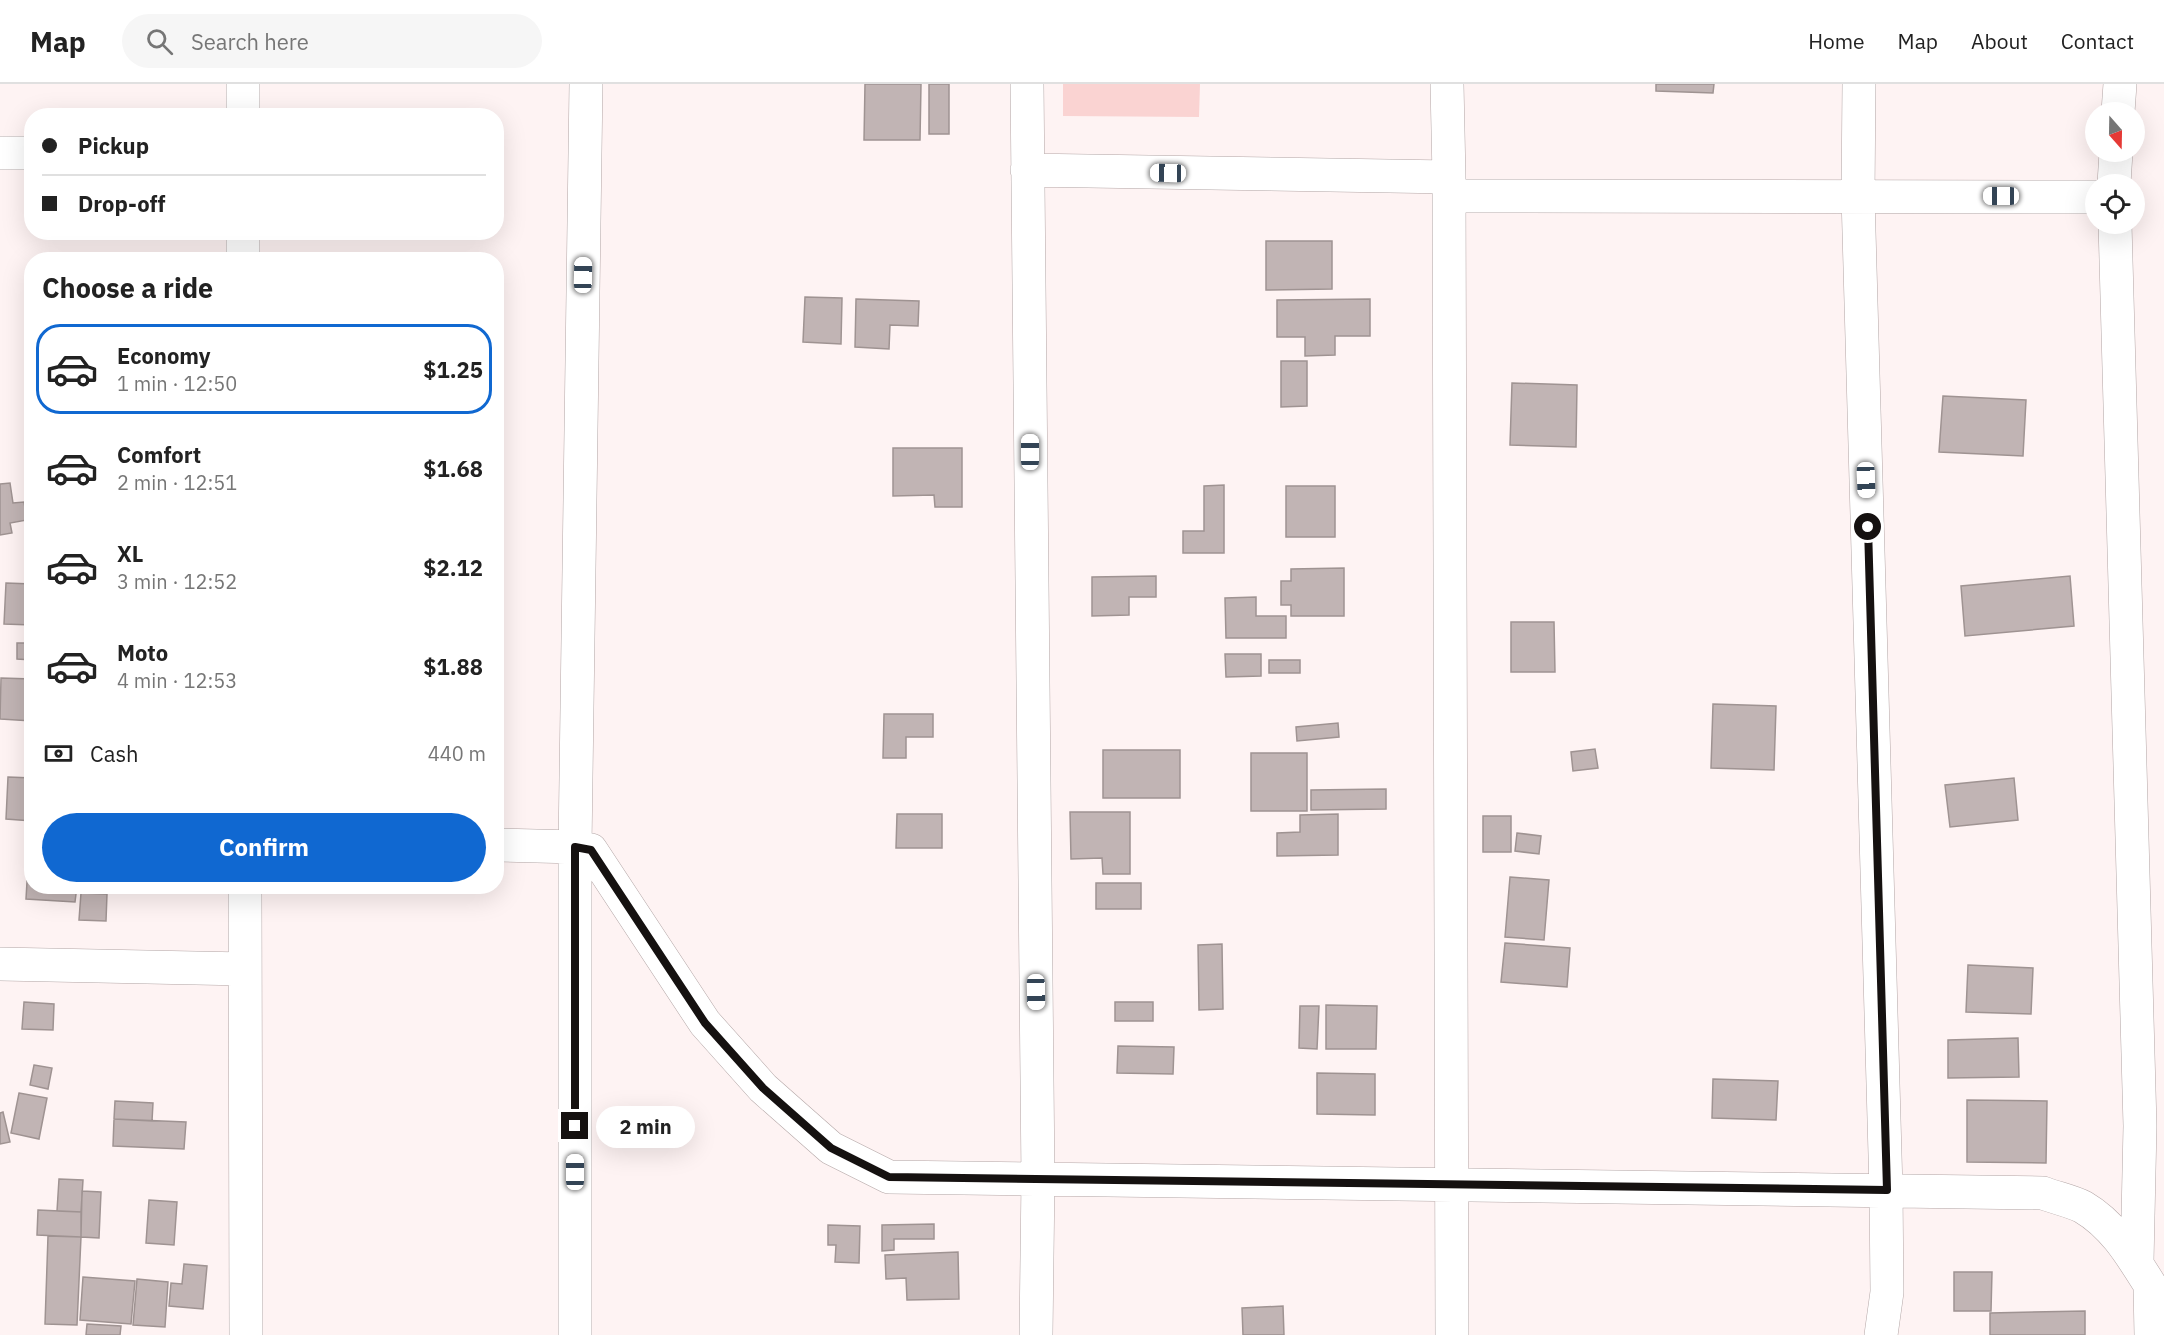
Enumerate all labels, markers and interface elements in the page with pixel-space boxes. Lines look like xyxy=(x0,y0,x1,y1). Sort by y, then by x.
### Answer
search box xyxy=(122,14,542,68)
text: Map xyxy=(30,23,86,60)
icon: search xyxy=(143,25,176,58)
text: Search here xyxy=(191,27,309,56)
text: Home xyxy=(1808,27,1865,55)
text: Map xyxy=(1898,27,1938,55)
text: About xyxy=(1971,27,2028,55)
text: Contact xyxy=(2061,27,2134,55)
north arrow xyxy=(2085,102,2145,162)
map controls xyxy=(2085,102,2145,234)
text: Pickup xyxy=(78,131,149,160)
car xyxy=(1150,164,1186,182)
button: locate xyxy=(2085,174,2145,234)
car xyxy=(1983,187,2019,205)
text: Drop-off xyxy=(78,189,165,218)
car xyxy=(574,257,592,293)
text: Choose a ride xyxy=(42,270,213,305)
text: Economy xyxy=(117,341,211,370)
icon: car xyxy=(45,342,99,396)
text: $1.25 xyxy=(423,355,483,384)
text: 1 min · 12:50 xyxy=(117,370,237,397)
car xyxy=(1021,434,1039,470)
text: Comfort xyxy=(117,440,201,469)
icon: car xyxy=(45,441,99,495)
text: $1.68 xyxy=(423,454,483,483)
car xyxy=(1856,462,1876,498)
text: 2 min · 12:51 xyxy=(117,469,237,496)
route start xyxy=(1854,513,1881,540)
text: XL xyxy=(117,539,143,568)
icon: car xyxy=(45,540,99,594)
text: $2.12 xyxy=(423,553,483,582)
text: 3 min · 12:52 xyxy=(117,568,237,595)
text: Moto xyxy=(117,638,168,667)
icon: car xyxy=(45,639,99,693)
text: $1.88 xyxy=(423,652,483,681)
text: 4 min · 12:53 xyxy=(117,667,237,694)
icon: cash xyxy=(42,737,75,770)
text: Cash xyxy=(90,739,139,768)
text: 440 m xyxy=(428,740,486,767)
button: Confirm xyxy=(42,813,486,882)
car xyxy=(1027,974,1045,1010)
callout: 2 min xyxy=(596,1105,695,1147)
route end xyxy=(561,1112,588,1139)
text: 2 min xyxy=(619,1113,672,1140)
car xyxy=(566,1154,584,1190)

